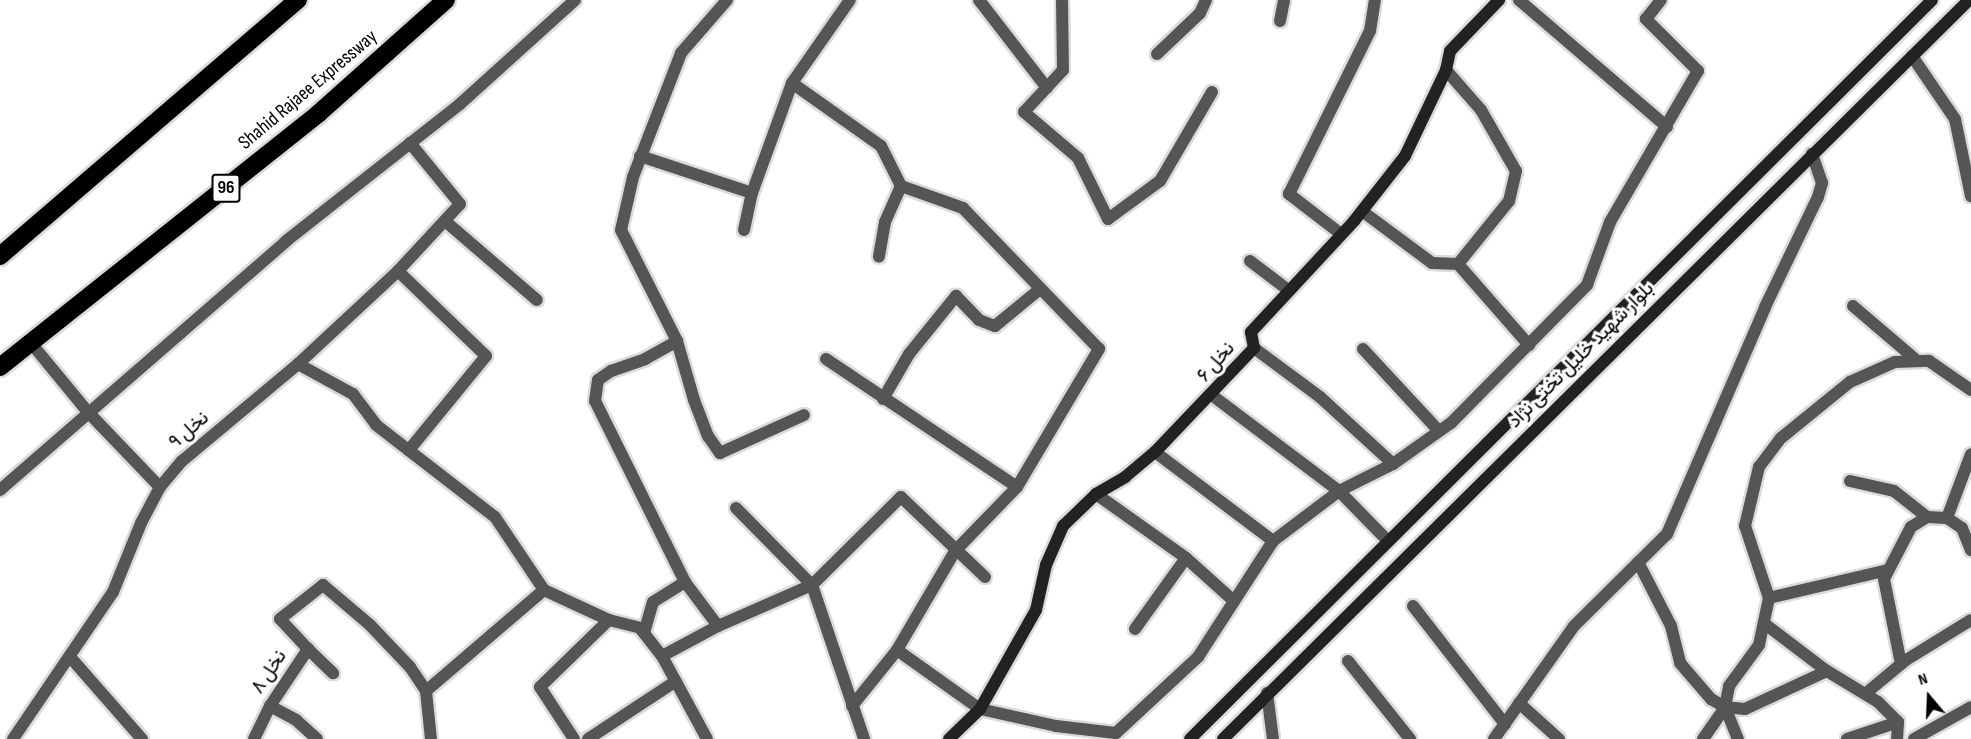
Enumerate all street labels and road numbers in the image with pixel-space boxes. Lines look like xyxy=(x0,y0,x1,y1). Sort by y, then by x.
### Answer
street label: Shahid Rajaee Expressway xyxy=(234,25,382,155)
road number: 96 xyxy=(211,173,241,203)
street label: بلوار شهید خلیل تختی نژاد xyxy=(1503,277,1659,433)
street label: نخل ۶ xyxy=(1192,337,1240,387)
street label: نخل ۹ xyxy=(164,406,214,454)
street label: نخل ۸ xyxy=(246,645,292,699)

